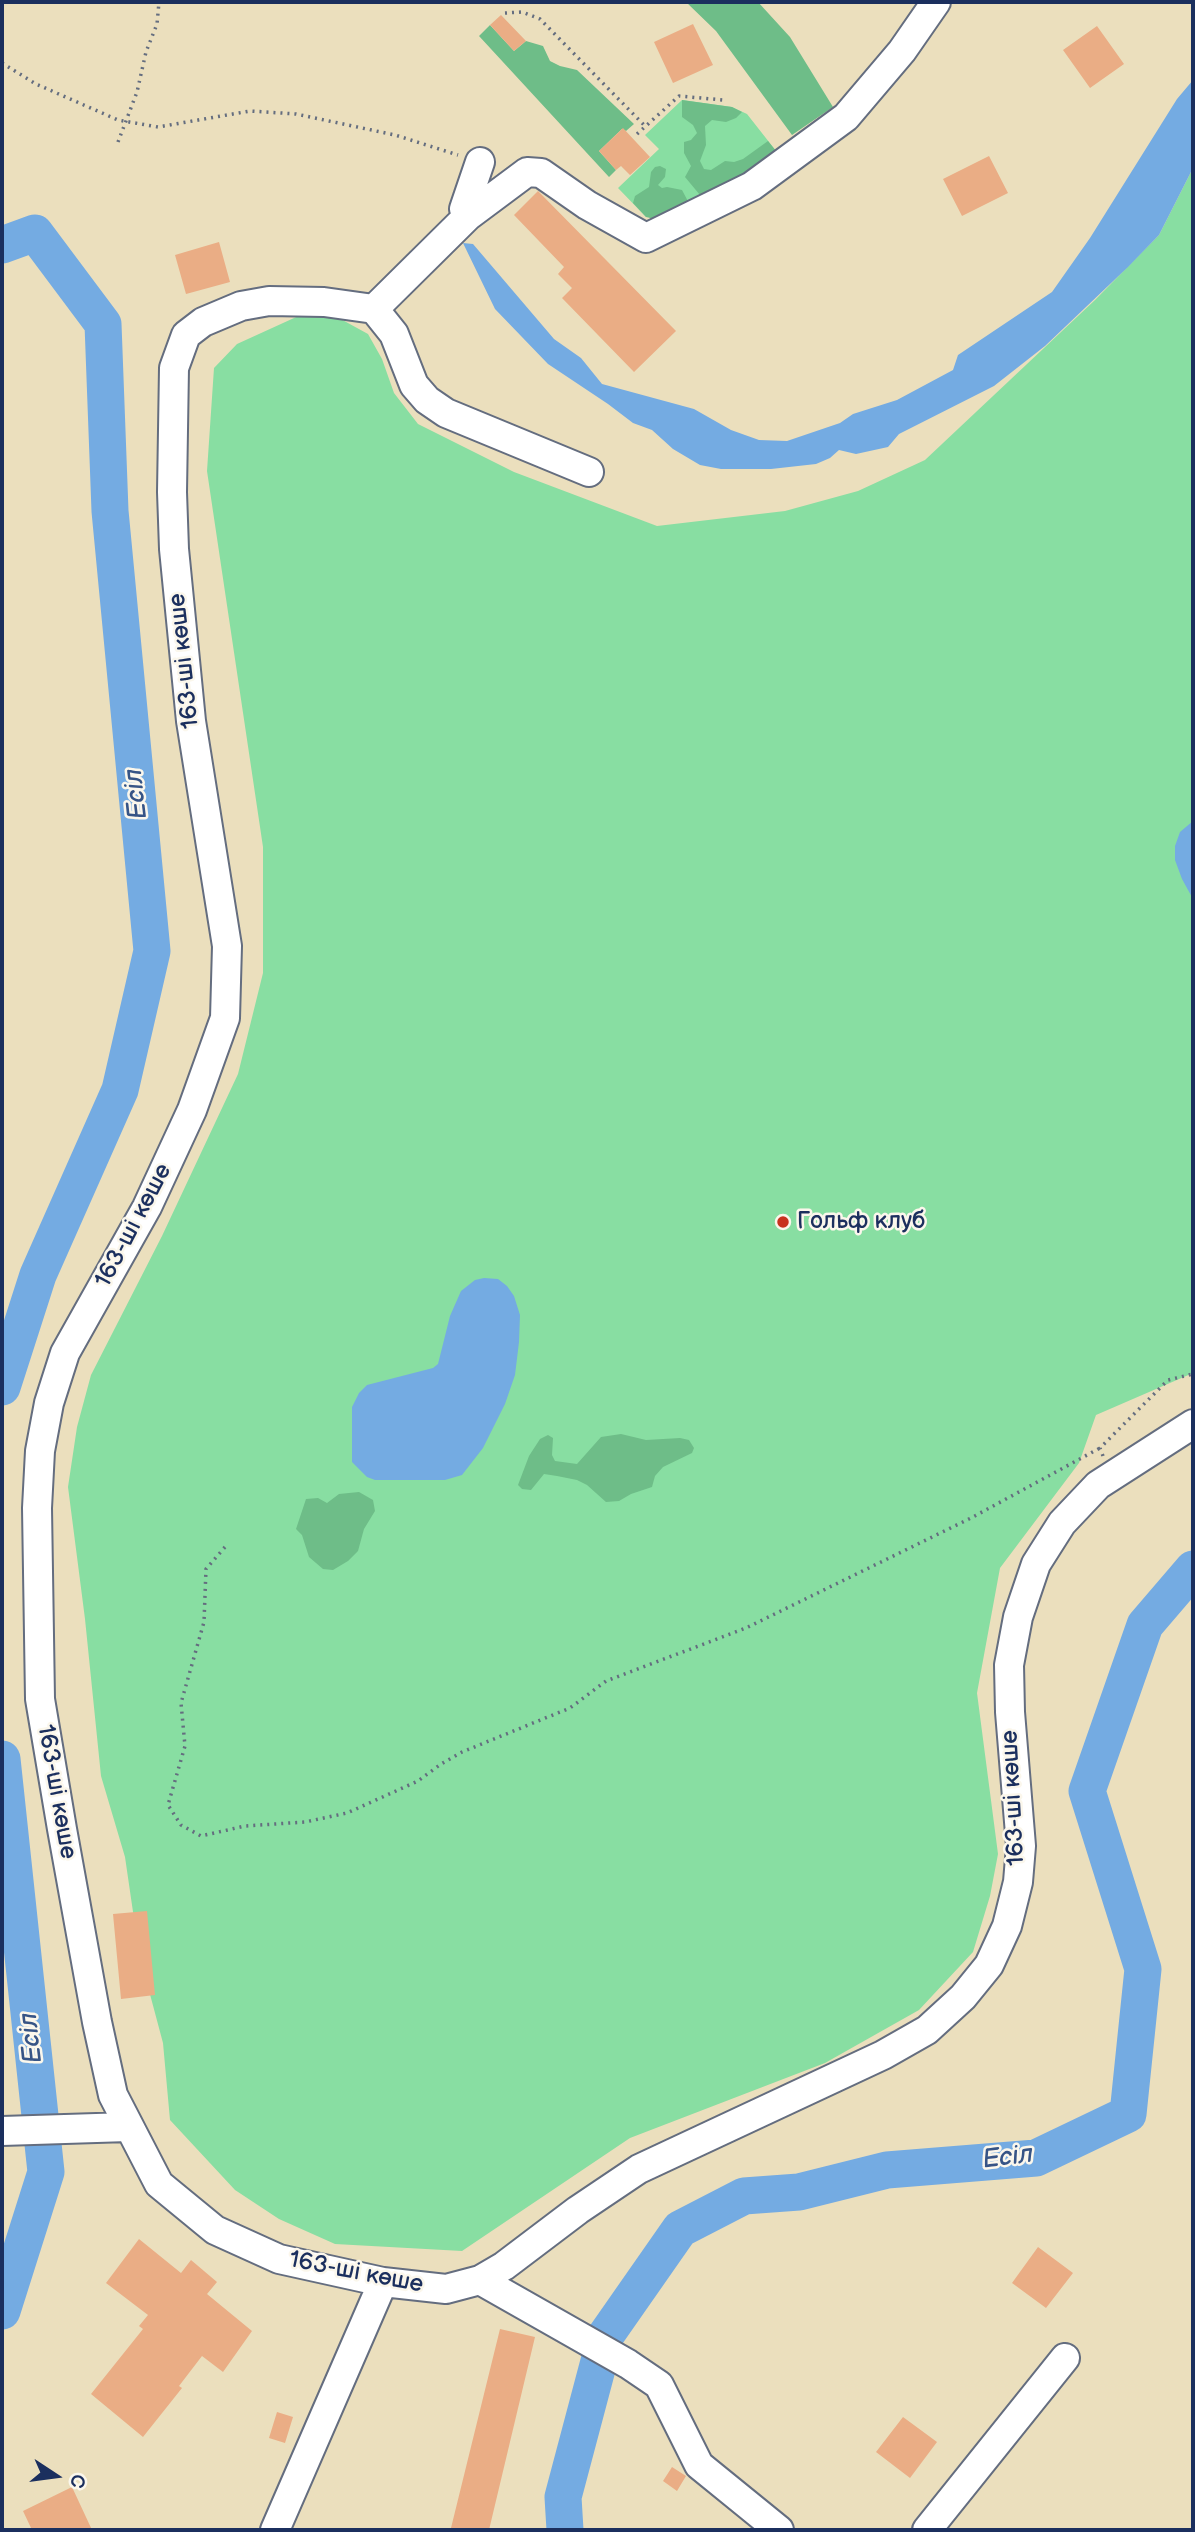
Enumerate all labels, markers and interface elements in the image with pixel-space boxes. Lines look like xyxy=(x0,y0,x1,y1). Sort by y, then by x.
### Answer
street label: 163-ші көше xyxy=(164,592,206,730)
water label: Есіл xyxy=(119,767,155,821)
street label: 163-ші көше xyxy=(89,1159,179,1293)
place label: Гольф клуб xyxy=(797,1208,925,1236)
marker: Гольф клуб xyxy=(775,1214,791,1230)
street label: 163-ші көше xyxy=(30,1723,82,1861)
street label: 163-ші көше xyxy=(996,1729,1032,1867)
water label: Есіл xyxy=(14,2011,50,2065)
water label: Есіл xyxy=(981,2139,1035,2177)
street label: 163-ші көше xyxy=(287,2246,425,2300)
north arrow xyxy=(21,2441,91,2511)
text: С xyxy=(64,2472,90,2490)

